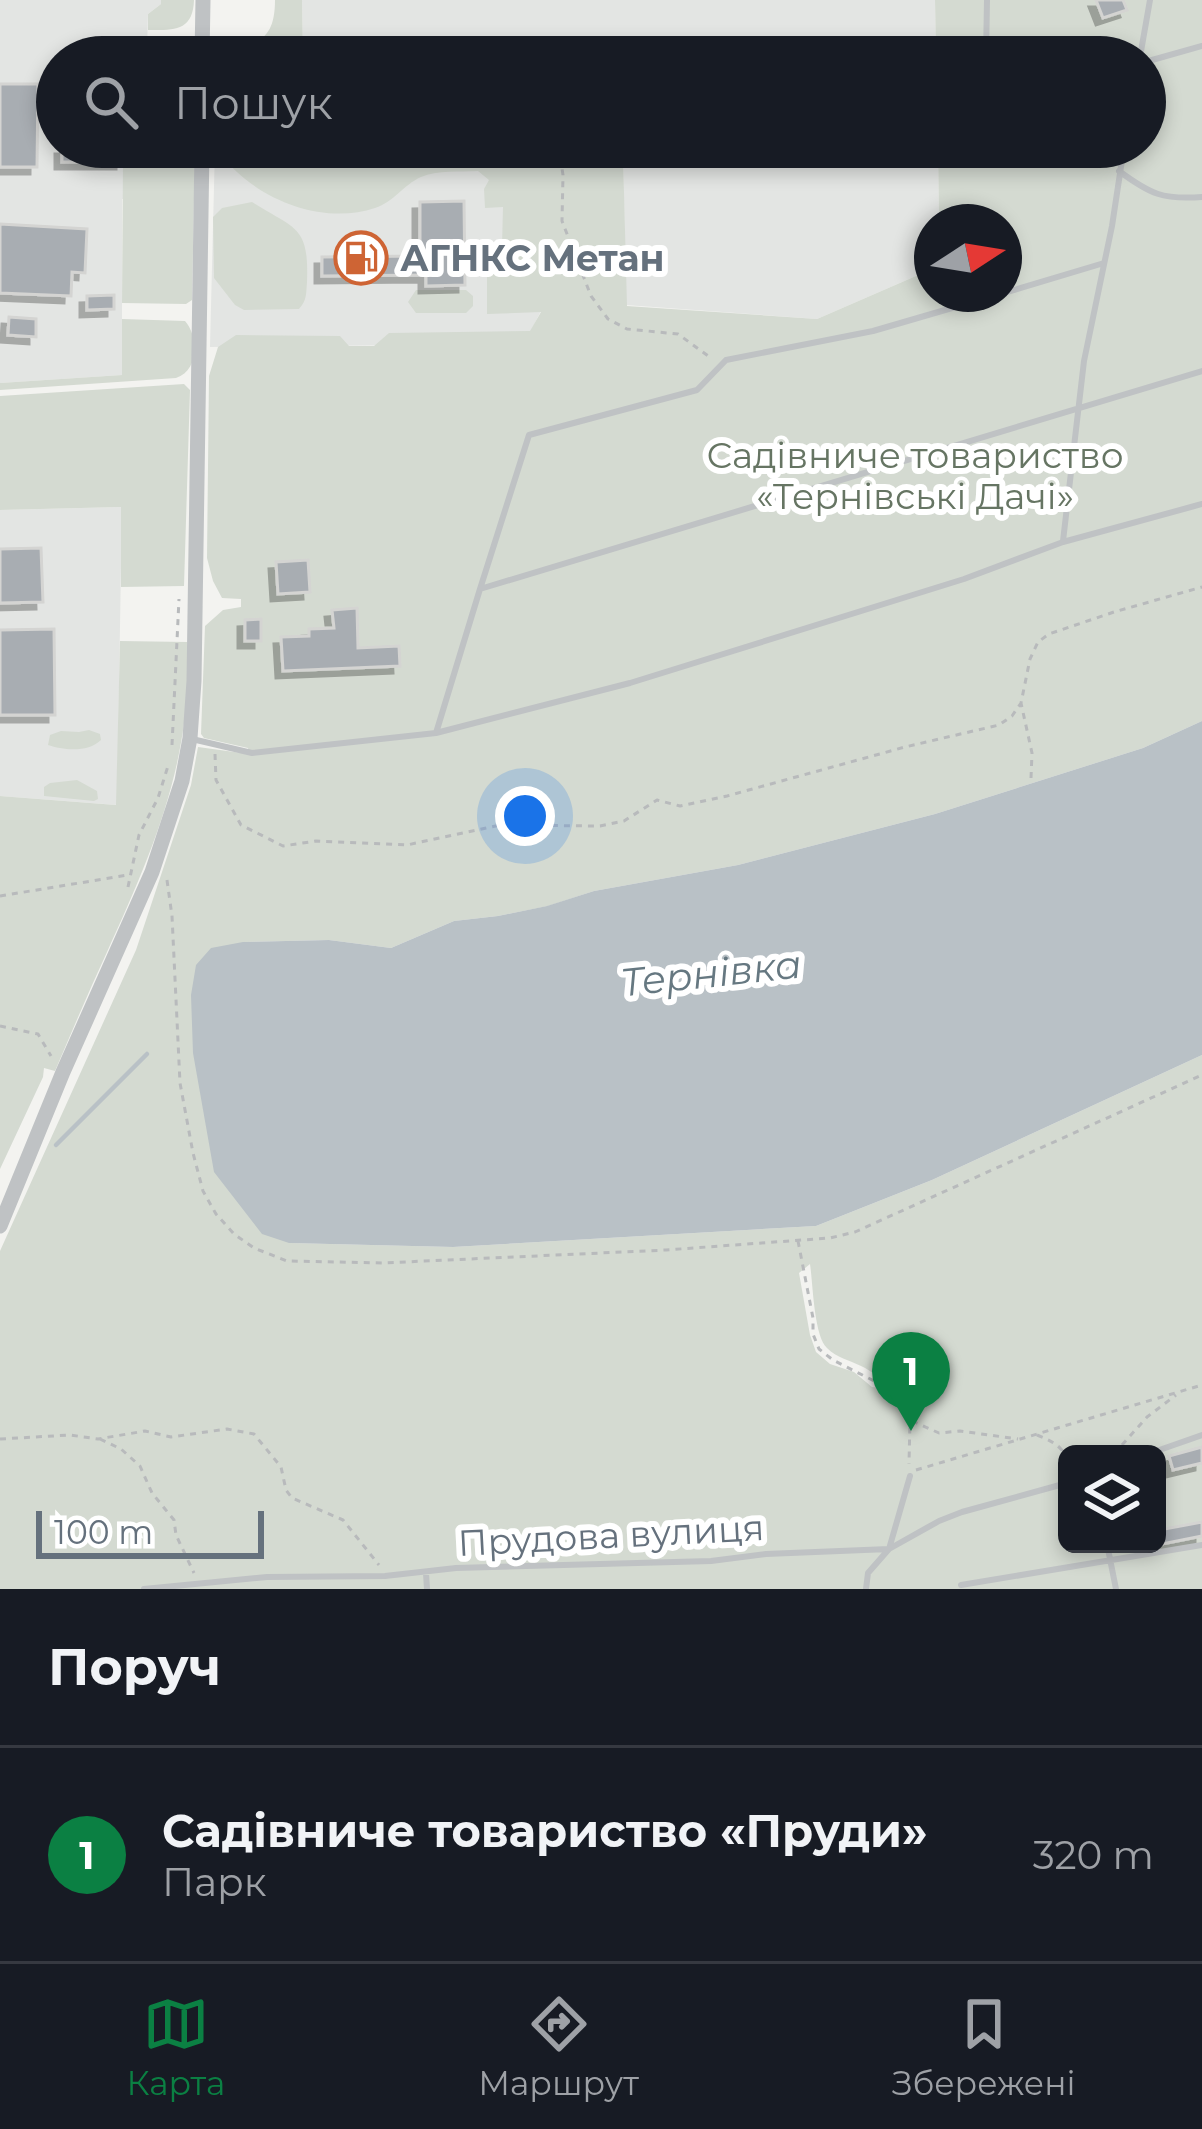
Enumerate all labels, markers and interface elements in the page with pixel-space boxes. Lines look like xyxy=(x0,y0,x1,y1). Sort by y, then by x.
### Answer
search box xyxy=(36,36,1166,168)
icon: search xyxy=(78,69,144,135)
text: Пошук xyxy=(174,75,333,130)
north arrow xyxy=(914,204,1022,312)
fuel station icon: АГНКС Метан xyxy=(333,230,389,286)
place label: АГНКС Метан xyxy=(400,236,665,280)
park label: Садівниче товариство «Тернівські Дачі» xyxy=(706,433,1124,518)
your location xyxy=(495,786,555,846)
water label: Тернівка xyxy=(618,940,804,1006)
pin: 1 xyxy=(872,1332,950,1431)
map controls xyxy=(1058,1445,1166,1553)
button: layers xyxy=(1058,1445,1166,1553)
scale bar xyxy=(36,1505,264,1558)
street label: Прудова вулиця xyxy=(457,1505,765,1565)
text: 100 m xyxy=(54,1512,153,1552)
text: Поруч xyxy=(48,1636,221,1698)
text: Садівниче товариство «Пруди» xyxy=(162,1803,928,1858)
text: 1 xyxy=(79,1831,95,1879)
text: 320 m xyxy=(1033,1831,1154,1879)
text: Парк xyxy=(162,1858,266,1906)
tab: Карта xyxy=(127,1991,225,2103)
tab: Маршрут xyxy=(478,1991,639,2103)
tab: Збережені xyxy=(892,1991,1075,2103)

